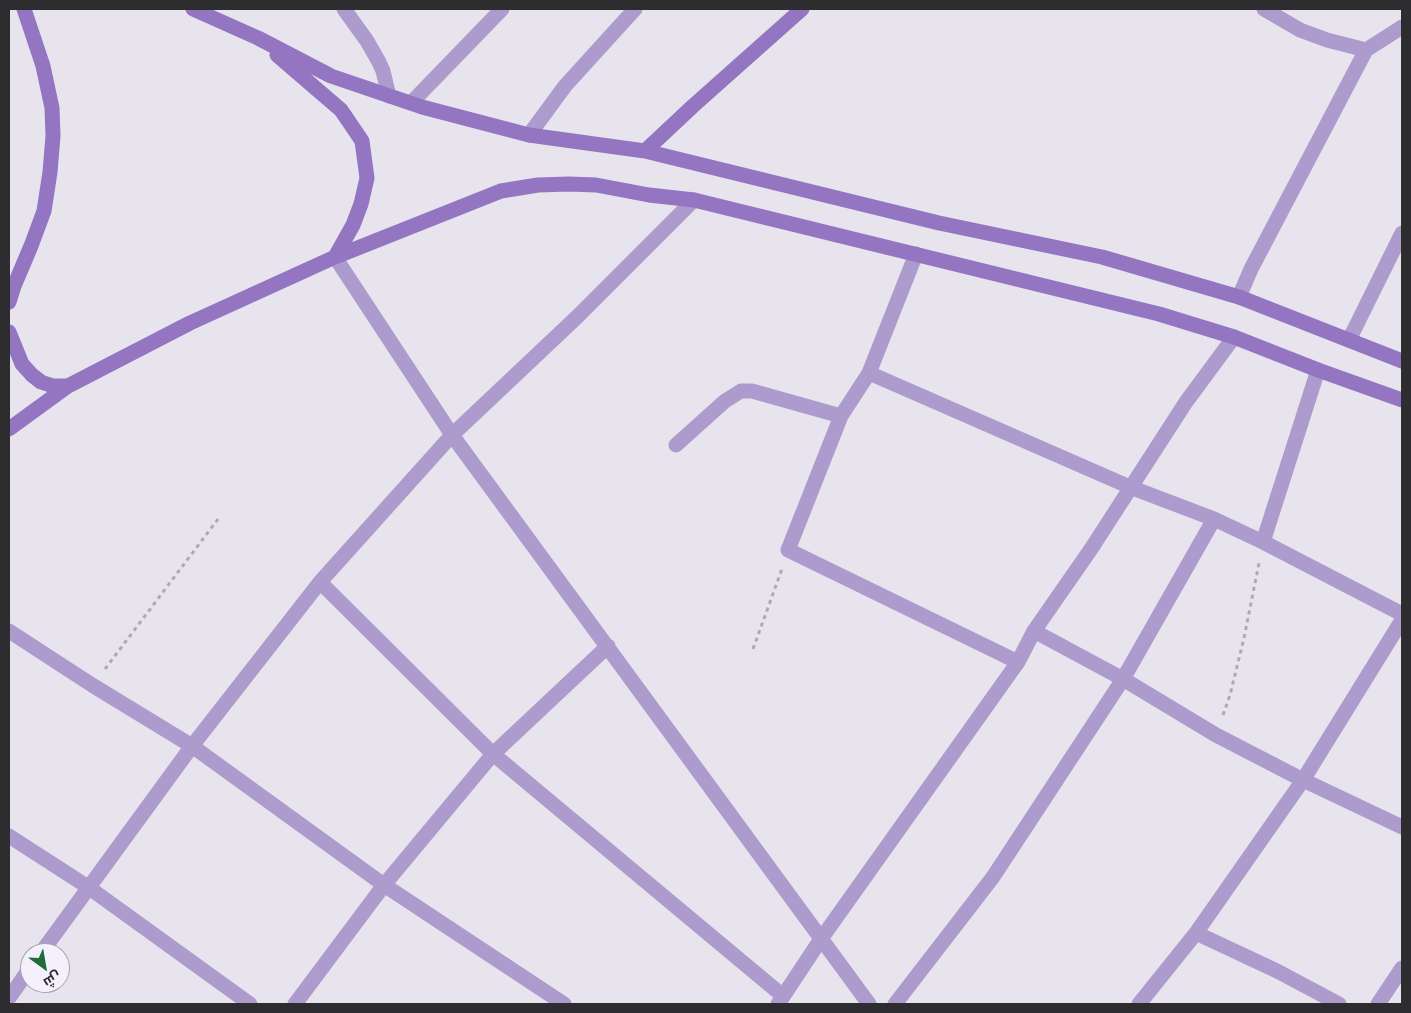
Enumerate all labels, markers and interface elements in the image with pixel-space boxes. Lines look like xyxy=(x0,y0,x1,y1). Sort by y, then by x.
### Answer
north arrow xyxy=(20,943,70,993)
text: ش xyxy=(40,967,65,993)

